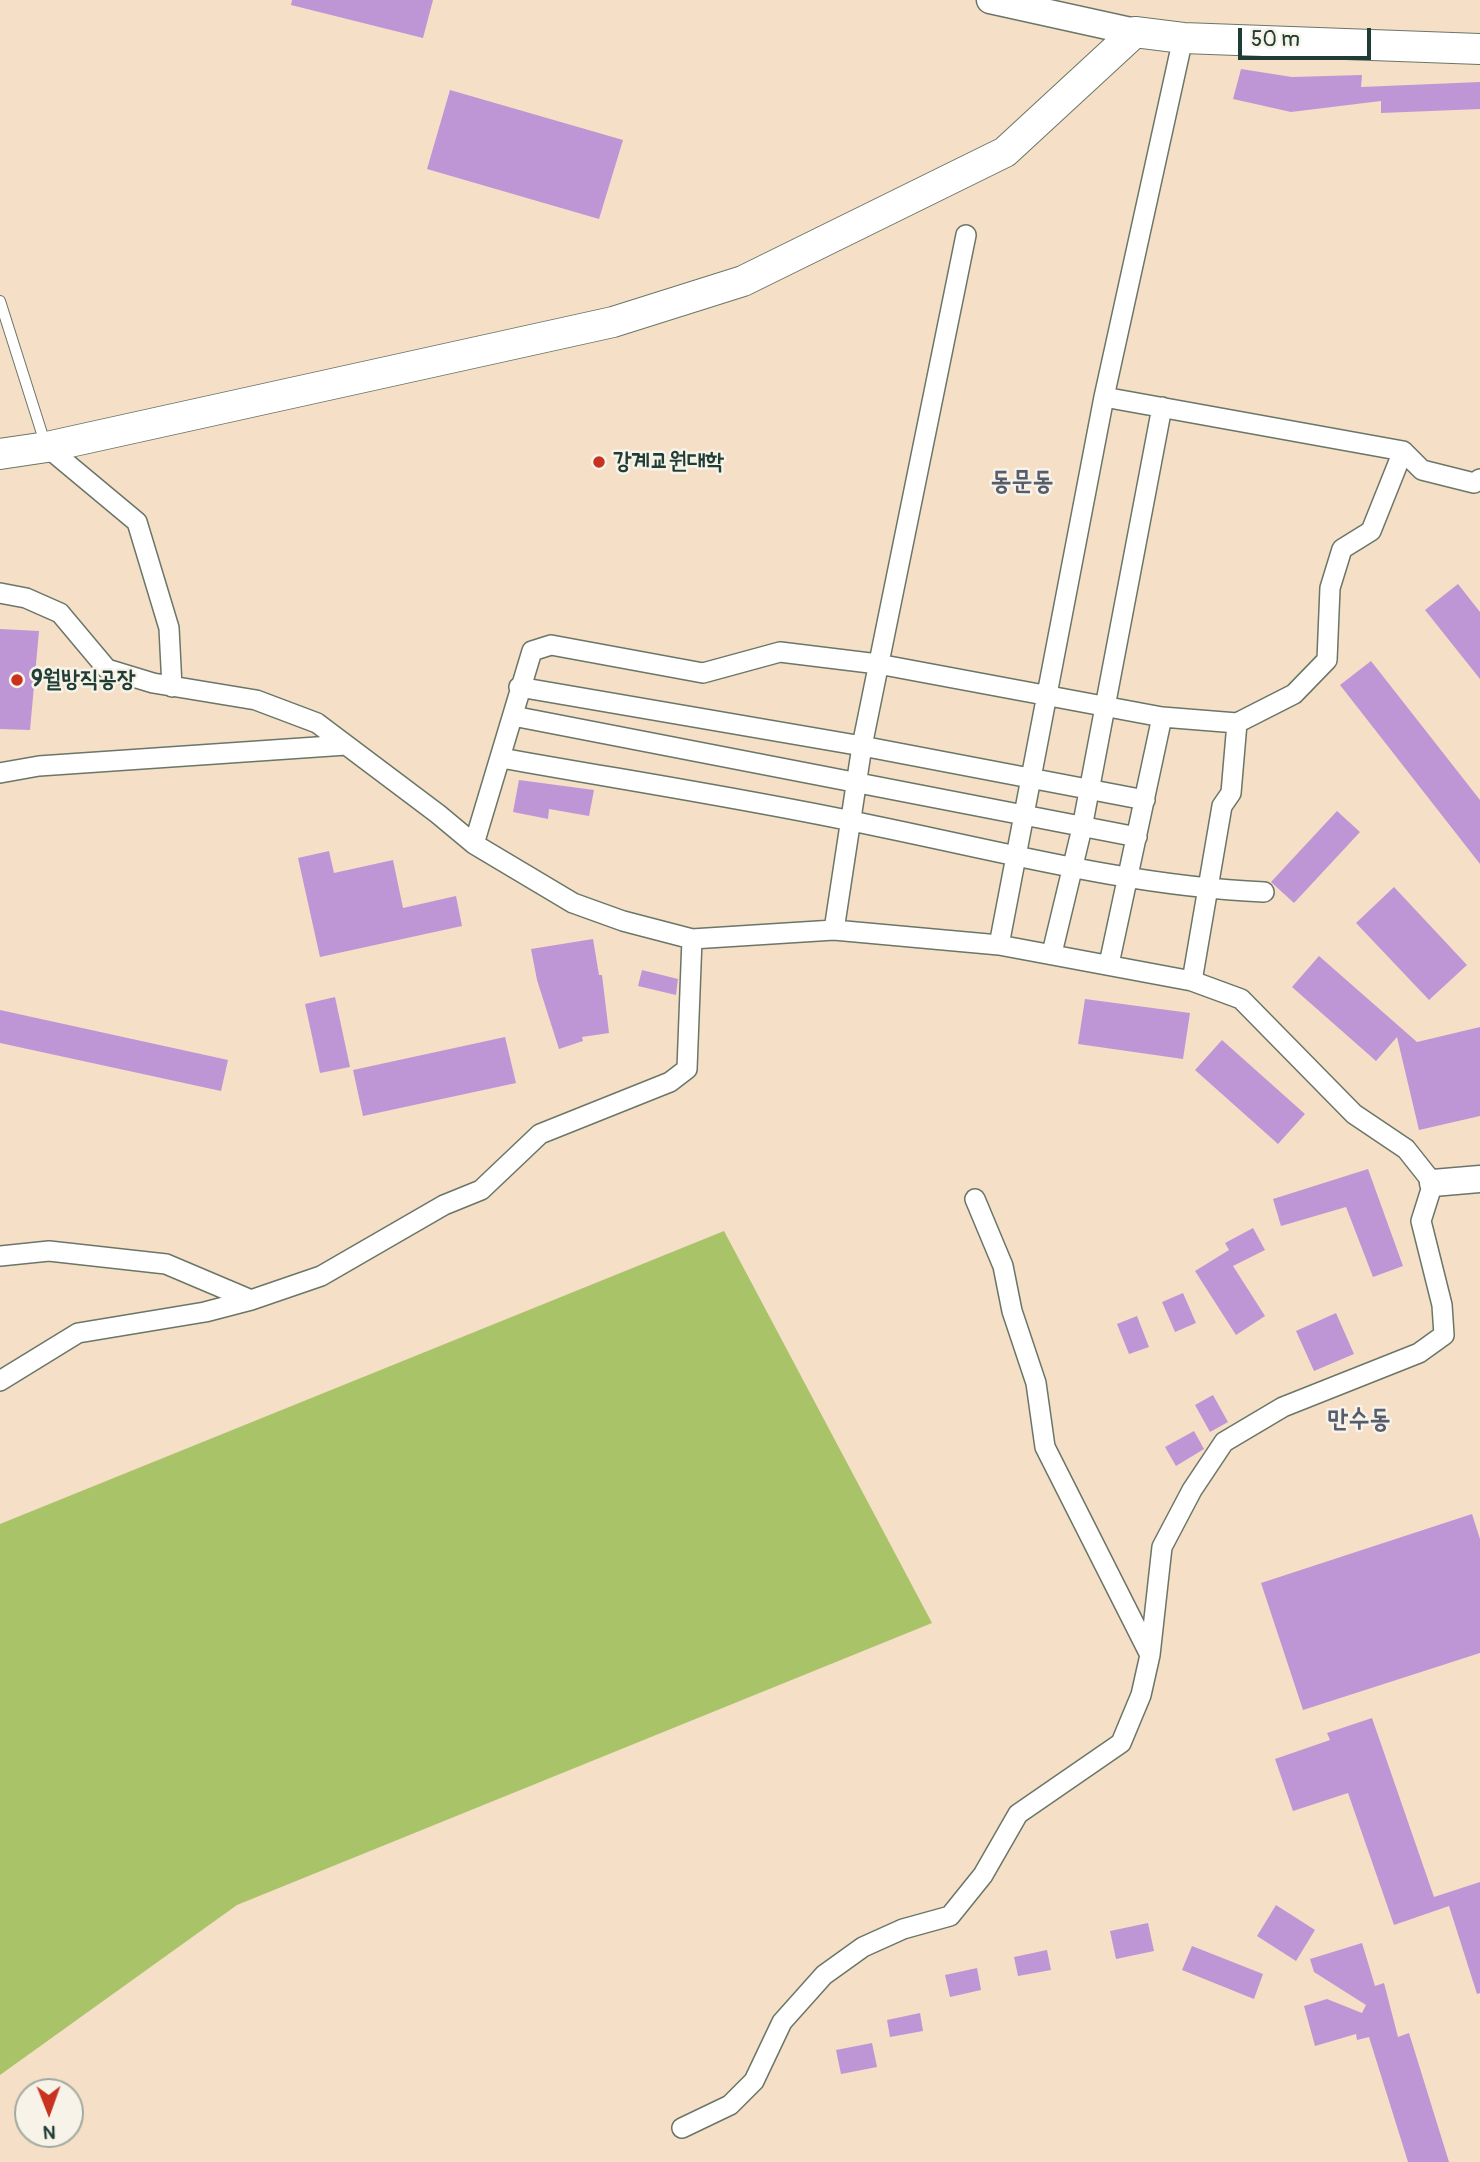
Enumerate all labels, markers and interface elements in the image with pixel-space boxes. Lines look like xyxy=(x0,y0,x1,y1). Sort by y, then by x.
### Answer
scale bar xyxy=(1242,14,1375,58)
text: 50 m xyxy=(1251,26,1300,53)
place label: 강계교원대학 xyxy=(613,448,724,476)
marker: 강계교원대학 xyxy=(591,454,607,470)
district label: 동문동 xyxy=(991,466,1053,498)
place label: 9월방직공장 xyxy=(31,666,135,694)
marker: 9월방직공장 xyxy=(9,672,25,688)
district label: 만수동 xyxy=(1328,1404,1390,1436)
north arrow xyxy=(14,2078,84,2148)
text: N xyxy=(43,2120,56,2144)

